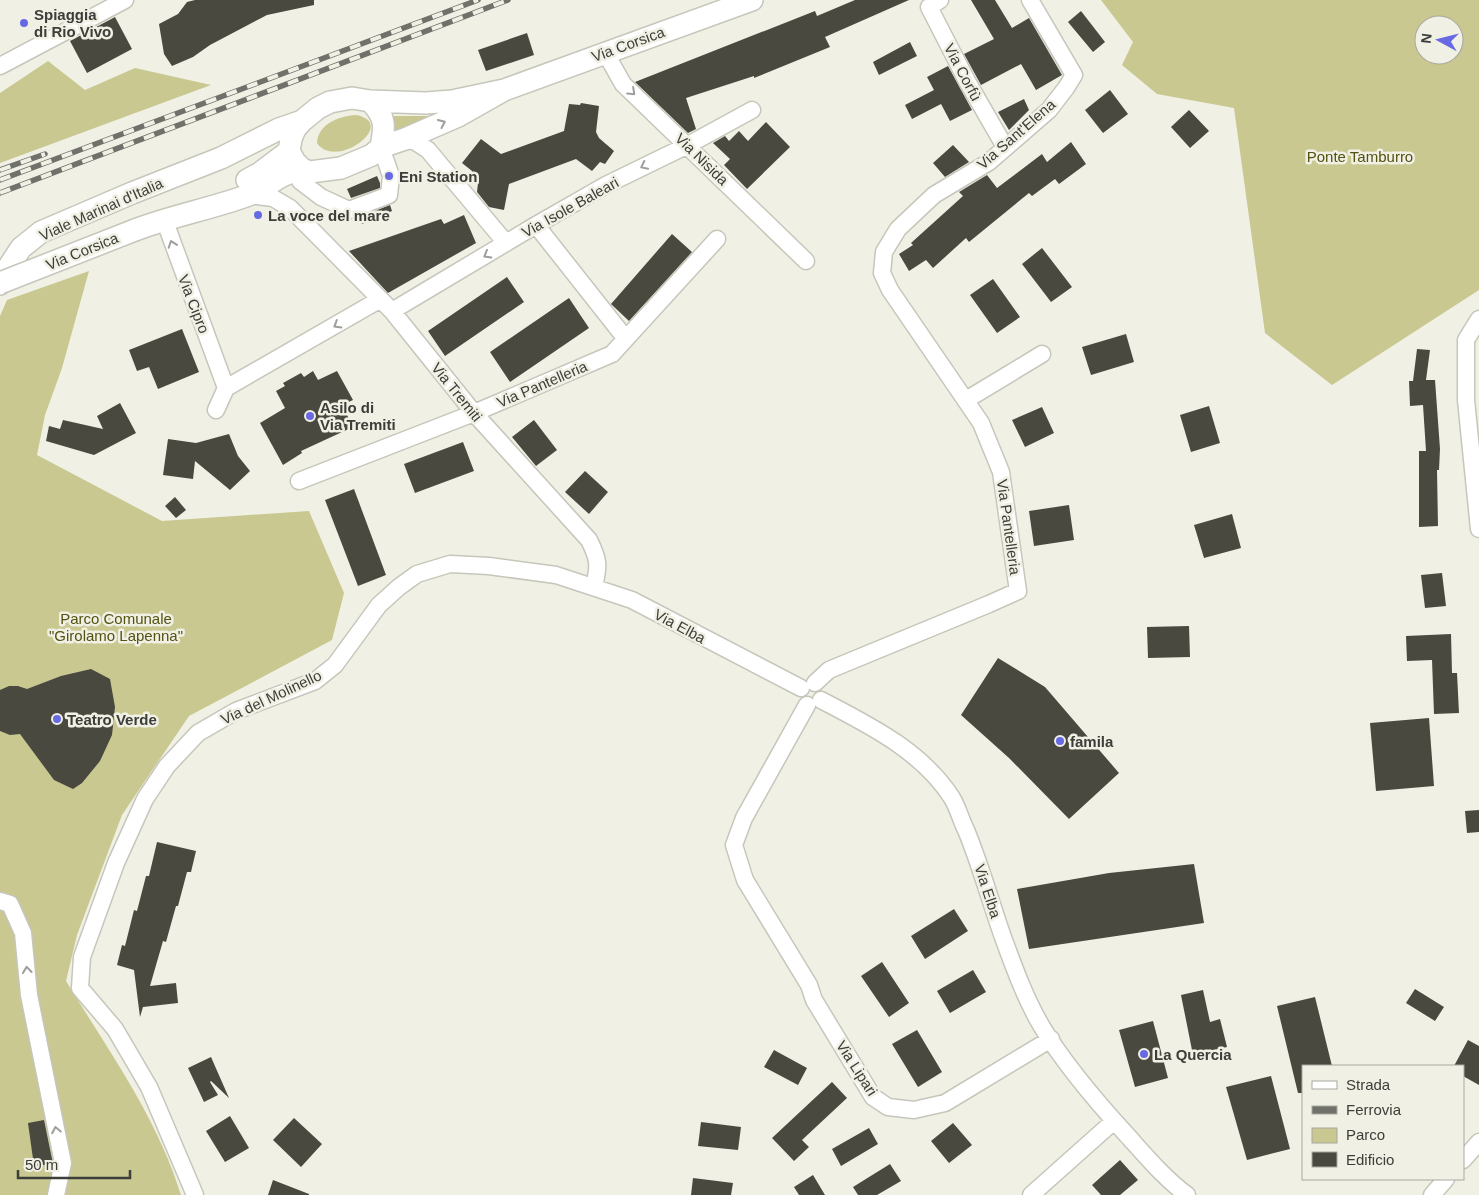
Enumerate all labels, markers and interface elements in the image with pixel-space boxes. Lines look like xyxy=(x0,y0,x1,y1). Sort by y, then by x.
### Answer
place label: Spiaggia di Rio Vivo xyxy=(34,6,111,40)
north arrow xyxy=(1414,15,1464,65)
marker: Spiaggia di Rio Vivo xyxy=(18,17,30,29)
street label: Via Corsica xyxy=(589,23,667,65)
text: N xyxy=(1418,32,1435,44)
street label: Via Corfù xyxy=(941,41,985,103)
one-way arrow xyxy=(627,86,636,95)
street label: Via Sant'Elena xyxy=(974,95,1059,172)
one-way arrow xyxy=(437,118,446,129)
street label: Via Nisida xyxy=(672,130,733,189)
park label: Ponte Tamburro xyxy=(1307,148,1413,165)
one-way arrow xyxy=(640,160,649,171)
place label: Eni Station xyxy=(399,168,477,185)
marker: Eni Station xyxy=(383,170,395,182)
street label: Via Isole Baleari xyxy=(519,173,621,241)
street label: Viale Marinai d'Italia xyxy=(37,174,166,244)
place label: La voce del mare xyxy=(268,207,390,224)
marker: La voce del mare xyxy=(252,209,264,221)
street label: Via Corsica xyxy=(43,229,121,273)
one-way arrow xyxy=(168,241,178,249)
one-way arrow xyxy=(484,248,493,258)
street label: Via Cipro xyxy=(175,272,213,336)
one-way arrow xyxy=(333,318,342,328)
street label: Via Pantelleria xyxy=(494,357,590,411)
street label: Via Tremiti xyxy=(428,359,486,425)
place label: Asilo di Via Tremiti xyxy=(320,399,396,433)
marker: Asilo di Via Tremiti xyxy=(304,410,316,422)
street label: Via Pantelleria xyxy=(994,478,1024,577)
street label: Via Elba xyxy=(651,605,709,647)
park label: Parco Comunale "Girolamo Lapenna" xyxy=(49,610,183,644)
street label: Via del Molinello xyxy=(218,666,324,728)
place label: Teatro Verde xyxy=(67,711,157,728)
marker: Teatro Verde xyxy=(51,713,63,725)
place label: famila xyxy=(1070,733,1114,750)
marker: famila xyxy=(1054,735,1066,747)
street label: Via Elba xyxy=(971,862,1005,921)
one-way arrow xyxy=(22,966,33,974)
street label: Via Lipari xyxy=(833,1037,881,1099)
place label: La Quercia xyxy=(1154,1046,1232,1063)
marker: La Quercia xyxy=(1138,1048,1150,1060)
legend xyxy=(1302,1065,1464,1180)
text: Strada xyxy=(1346,1076,1391,1093)
text: Ferrovia xyxy=(1346,1101,1402,1118)
one-way arrow xyxy=(52,1126,62,1135)
text: Parco xyxy=(1346,1126,1385,1143)
scale bar xyxy=(18,1148,130,1180)
text: Edificio xyxy=(1346,1151,1394,1168)
text: 50 m xyxy=(25,1156,58,1173)

